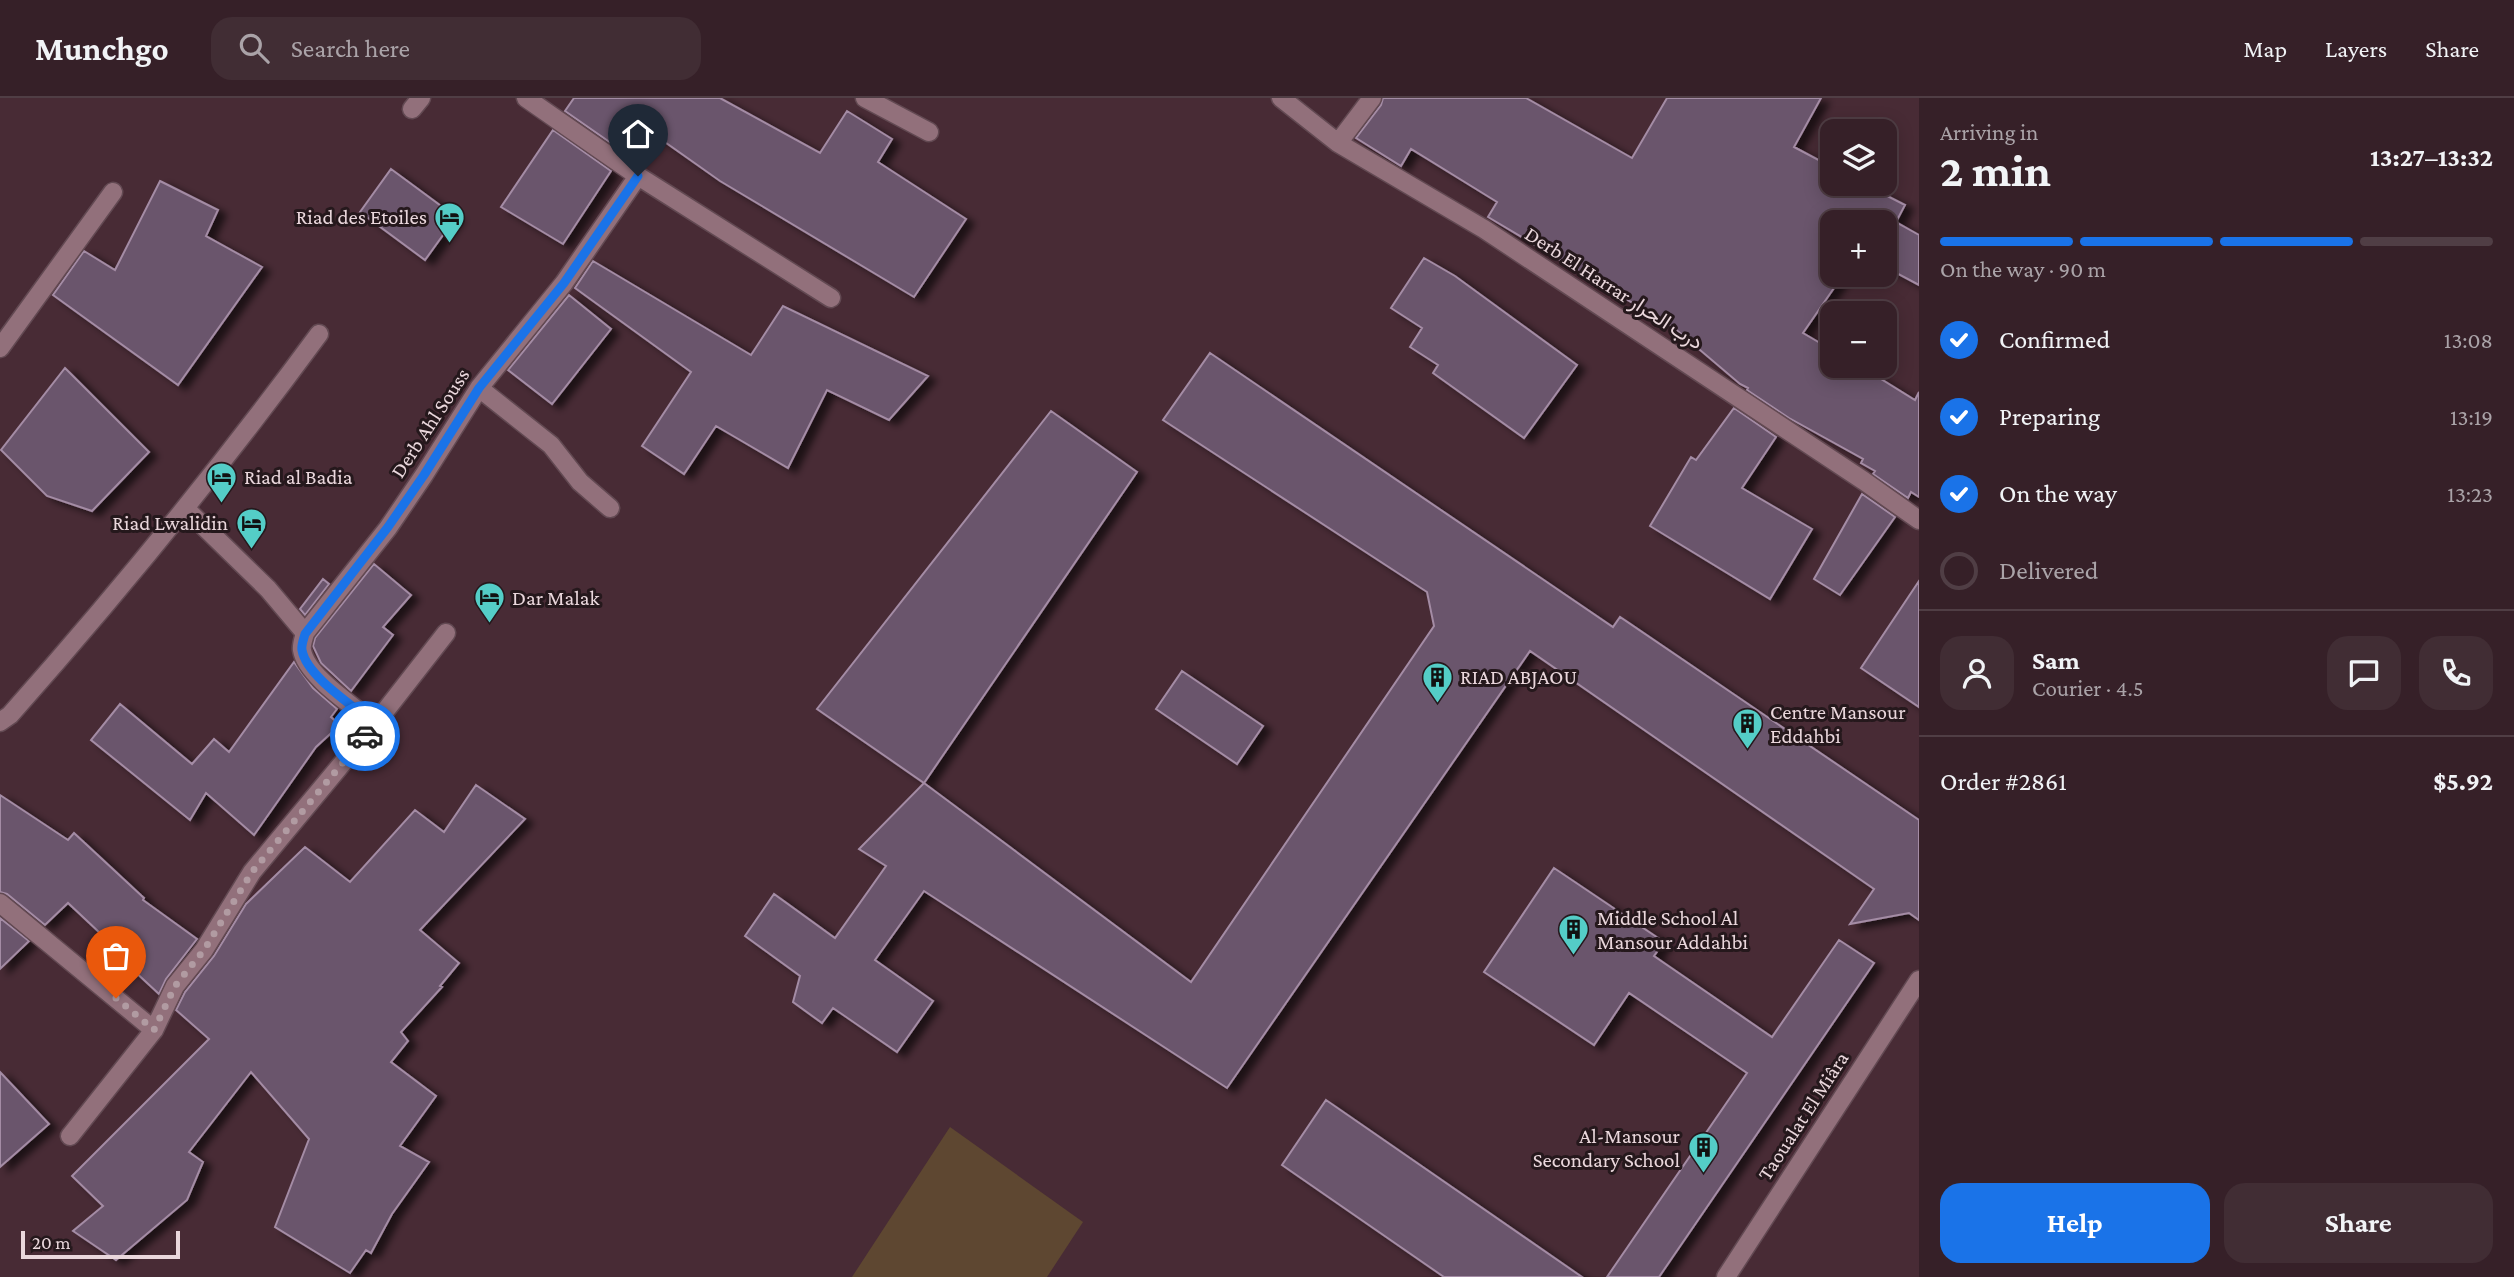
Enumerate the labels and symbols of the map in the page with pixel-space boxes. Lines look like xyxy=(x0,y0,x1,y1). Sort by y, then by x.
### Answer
pin xyxy=(608,104,668,176)
hotel icon: Riad des Etoiles xyxy=(433,200,467,244)
place label: Riad des Etoiles xyxy=(296,205,427,229)
street label: Derb El Harrar درب الحرار xyxy=(1520,222,1707,355)
street label: Derb Ahl Souss xyxy=(386,364,474,482)
hotel icon: Riad al Badia xyxy=(204,460,238,504)
place label: Riad al Badia xyxy=(244,465,353,489)
hotel icon: Riad Lwalidin xyxy=(234,506,268,550)
place label: Riad Lwalidin xyxy=(112,511,228,535)
hotel icon: Dar Malak xyxy=(472,581,506,625)
place label: Dar Malak xyxy=(512,586,600,610)
building icon: RIAD ABJAOU xyxy=(1420,660,1454,704)
place label: RIAD ABJAOU xyxy=(1460,665,1577,689)
place label: Centre Mansour Eddahbi xyxy=(1770,700,1906,748)
courier xyxy=(330,701,400,771)
building icon: Centre Mansour Eddahbi xyxy=(1730,707,1764,751)
place label: Middle School Al Mansour Addahbi xyxy=(1597,906,1748,954)
building icon: Middle School Al Mansour Addahbi xyxy=(1557,913,1591,957)
pin xyxy=(86,926,146,998)
street label: Taoualat El Miâra xyxy=(1753,1047,1854,1185)
place label: Al-Mansour Secondary School xyxy=(1533,1124,1681,1172)
building icon: Al-Mansour Secondary School xyxy=(1686,1131,1720,1175)
scale bar xyxy=(21,1228,180,1260)

